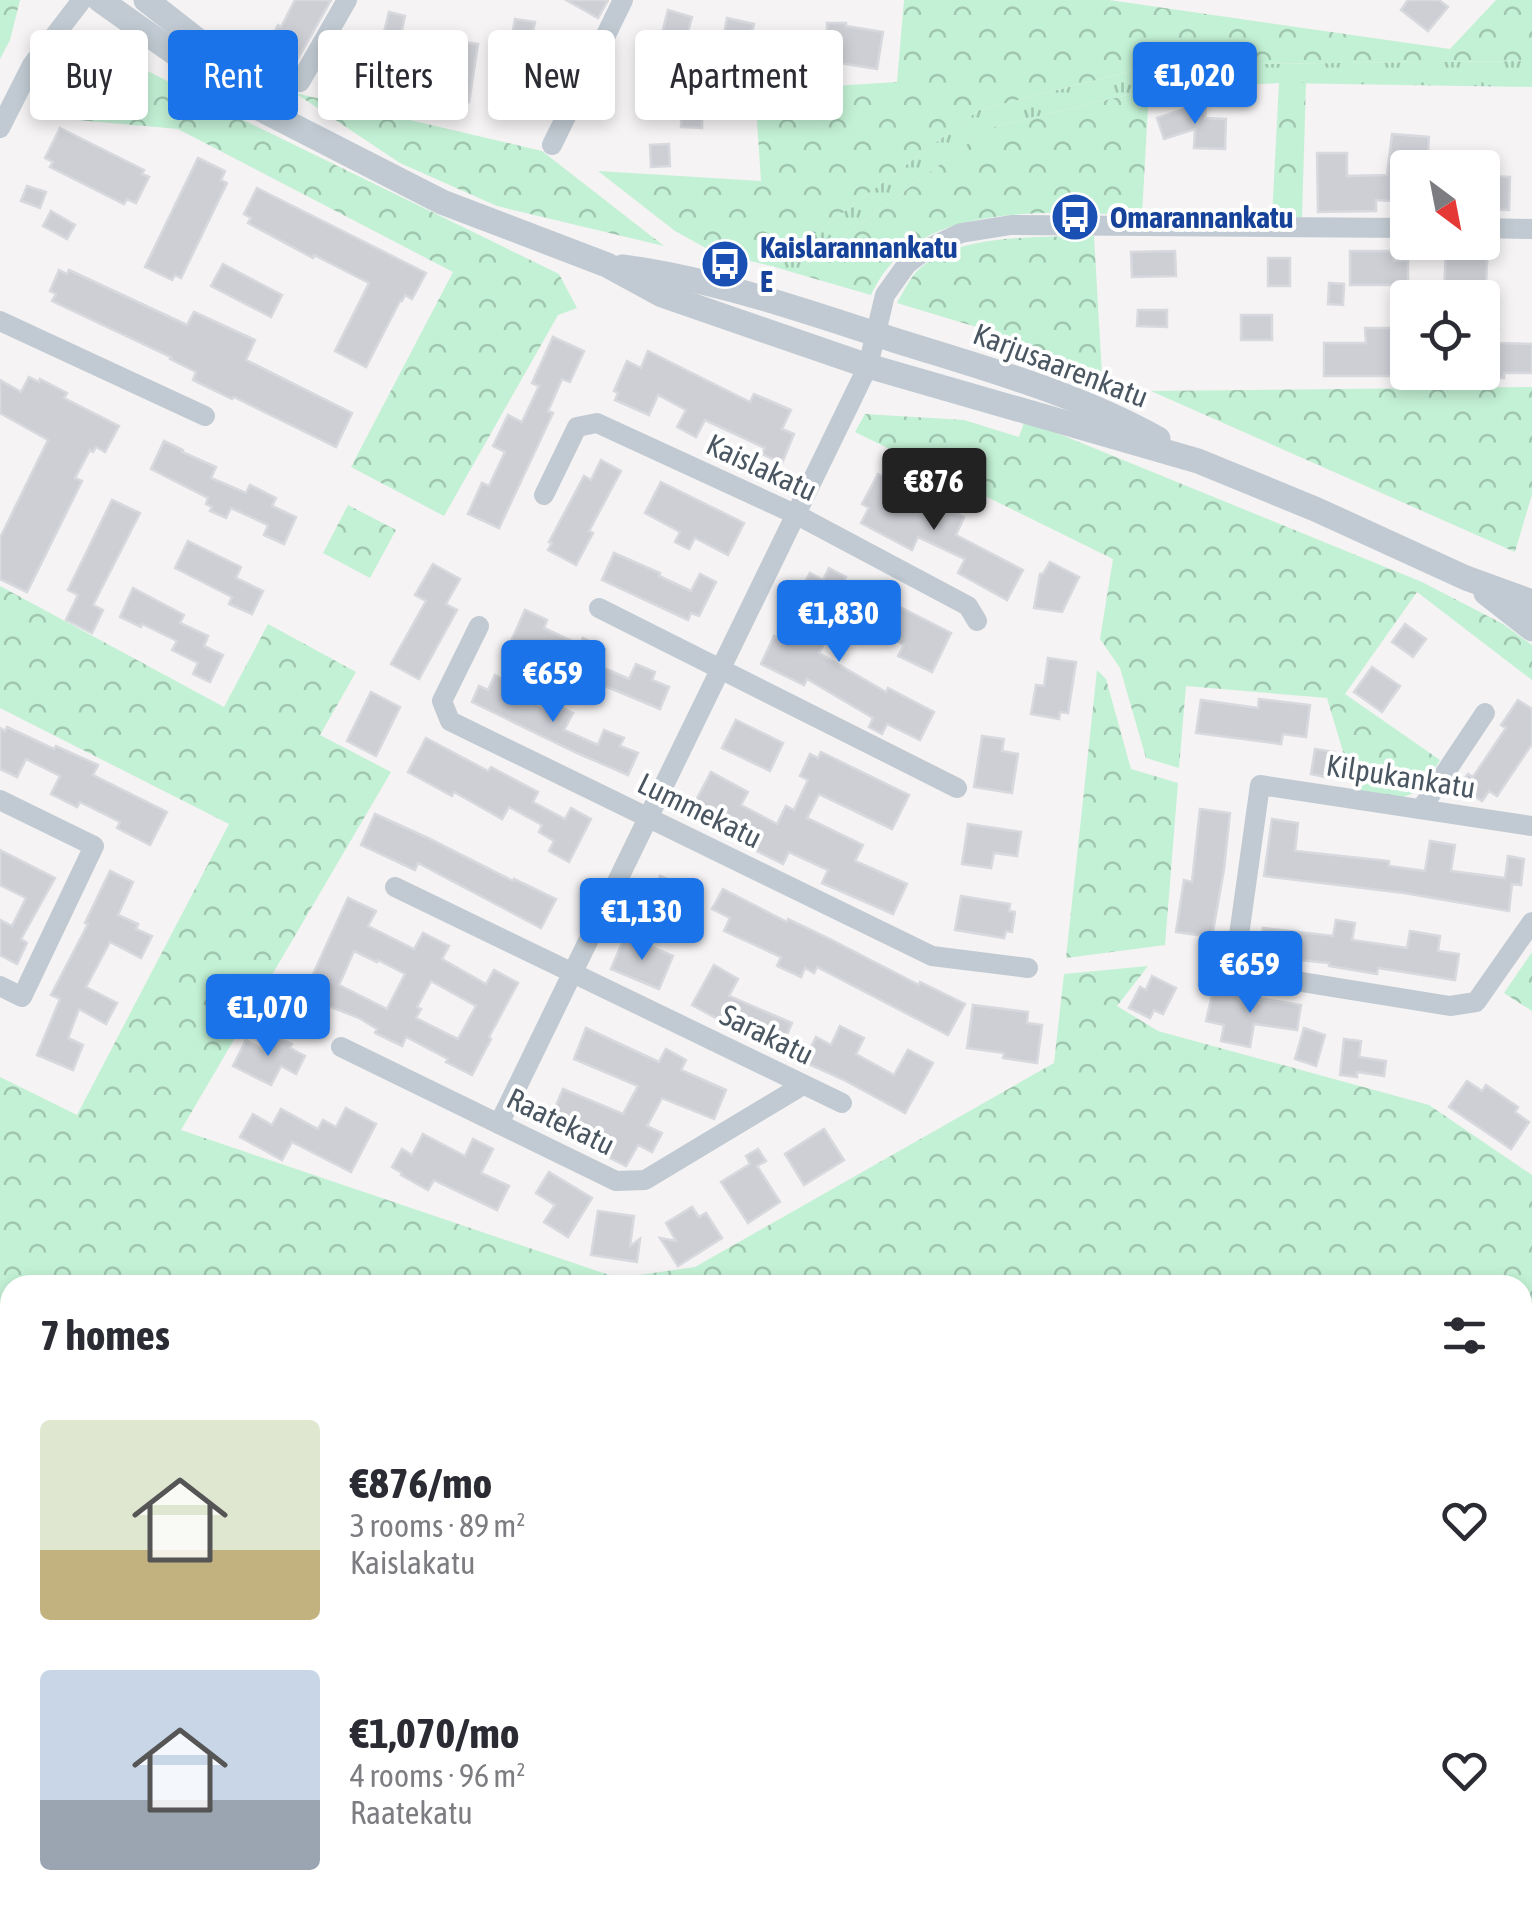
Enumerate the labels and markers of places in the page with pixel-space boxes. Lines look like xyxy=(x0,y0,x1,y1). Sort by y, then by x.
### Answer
pin: €1,020 xyxy=(1114,42,1276,127)
bus stop icon: Omarannankatu xyxy=(1049,191,1101,243)
place label: Omarannankatu xyxy=(1110,200,1293,234)
place label: Kaislarannankatu E xyxy=(760,230,958,298)
bus stop icon: Kaislarannankatu E xyxy=(699,238,751,290)
pin: €876 xyxy=(875,448,993,533)
pin: €1,830 xyxy=(758,580,920,665)
pin: €659 xyxy=(494,640,612,725)
pin: €1,130 xyxy=(561,878,723,963)
pin: €659 xyxy=(1191,931,1309,1016)
pin: €1,070 xyxy=(187,974,349,1059)

